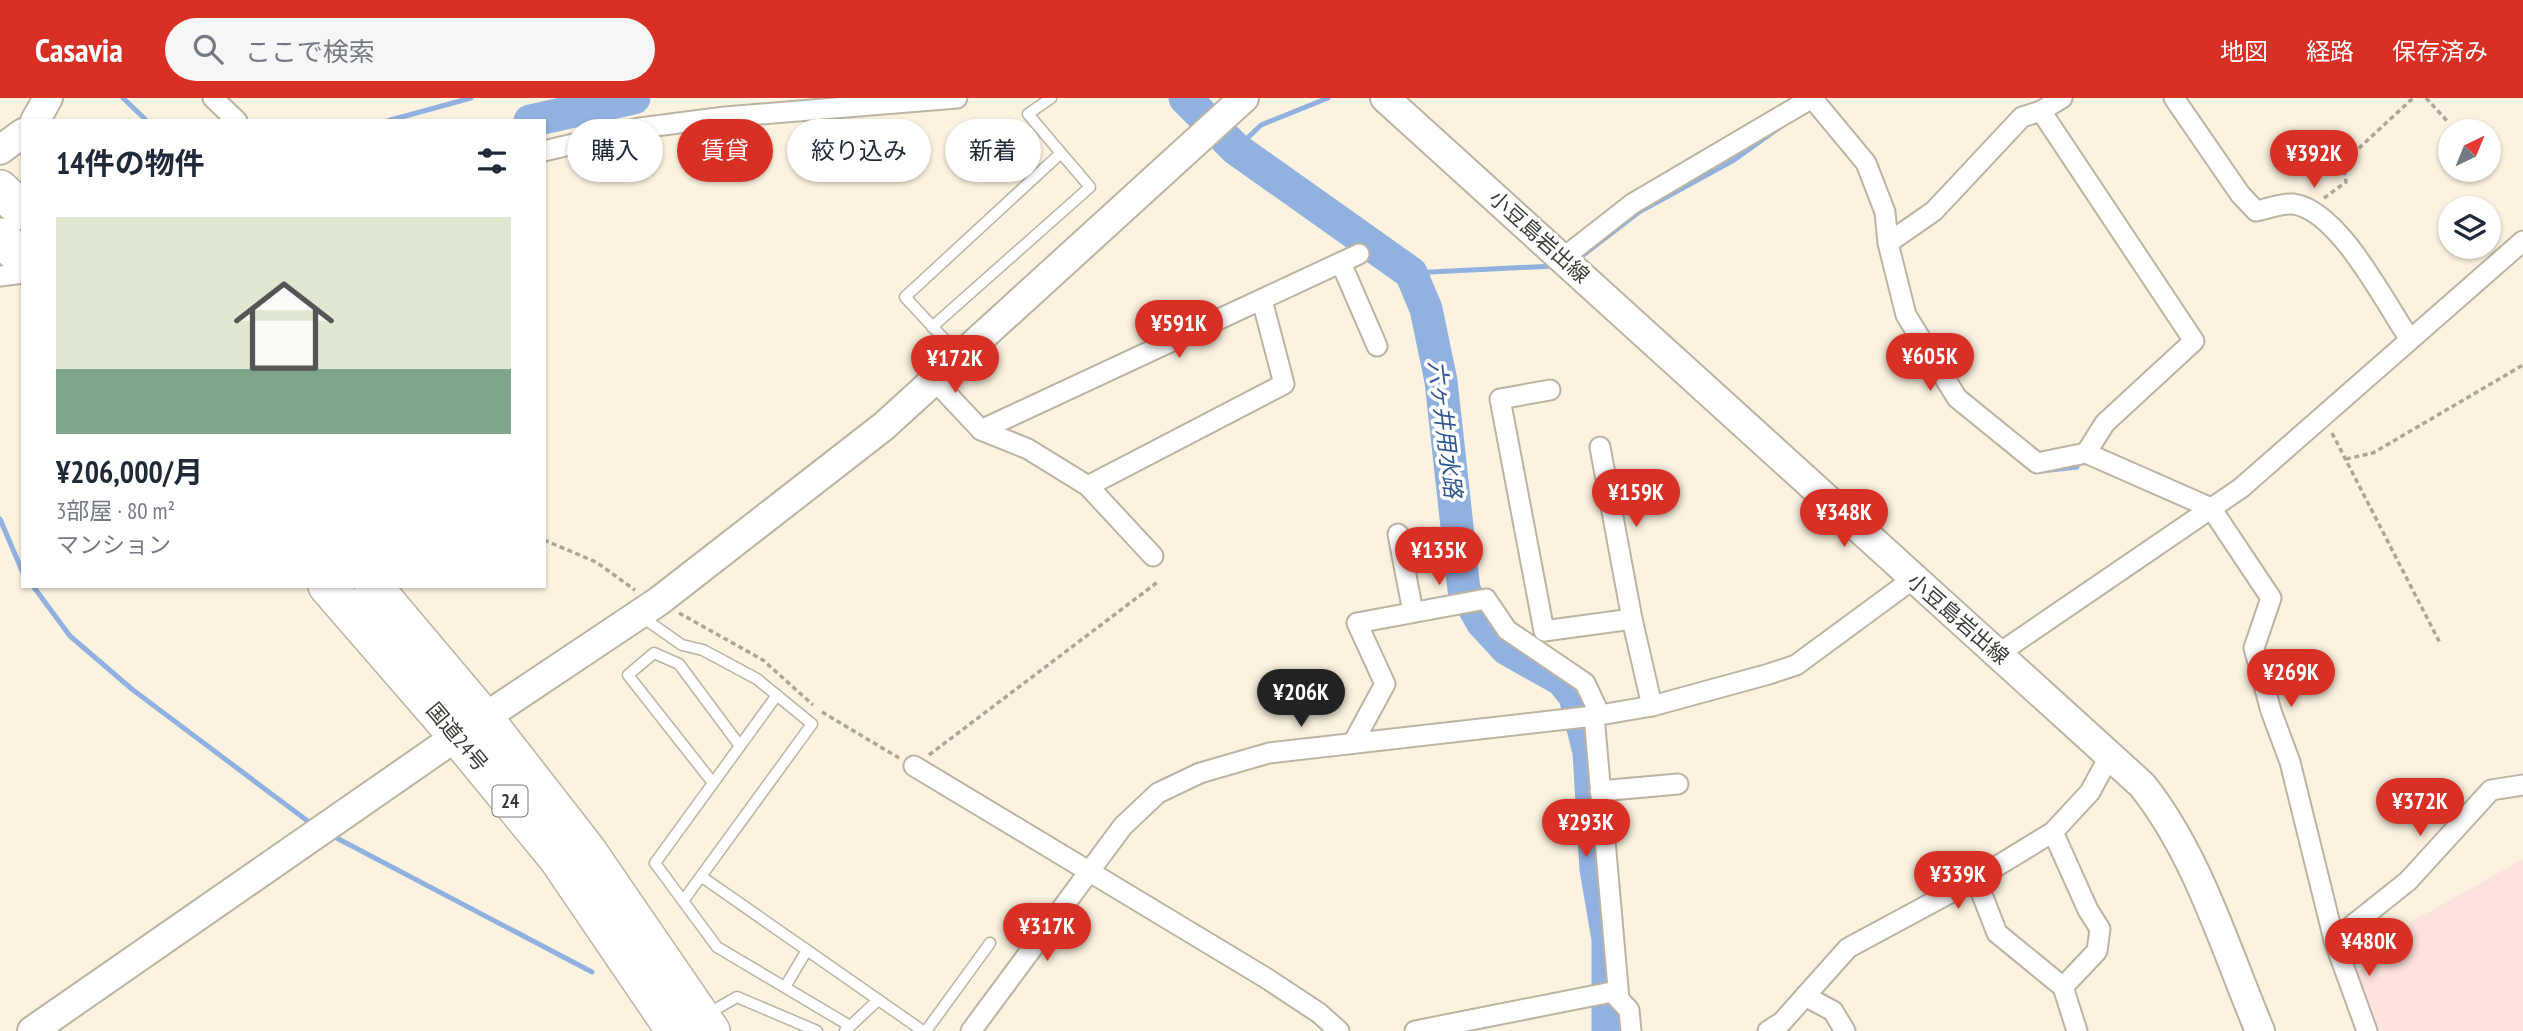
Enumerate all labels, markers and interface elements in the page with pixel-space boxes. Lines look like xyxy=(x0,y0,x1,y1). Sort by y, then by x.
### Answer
search box xyxy=(165,18,655,81)
text: Casavia xyxy=(35,28,123,71)
icon: search xyxy=(189,30,227,68)
text: ここで検索 xyxy=(245,35,375,68)
text: 地図 xyxy=(2220,36,2268,67)
text: 経路 xyxy=(2306,36,2354,67)
text: 保存済み xyxy=(2392,36,2488,67)
chip: 購入 xyxy=(567,119,663,182)
chip: 賃貸 xyxy=(677,119,773,182)
chip: 絞り込み xyxy=(787,119,931,182)
chip: 新着 xyxy=(945,119,1041,182)
north arrow xyxy=(2438,119,2501,182)
map controls xyxy=(2438,119,2501,259)
pin: ¥392K xyxy=(2265,130,2363,190)
text: ¥392K xyxy=(2286,138,2342,167)
icon: filters xyxy=(473,142,511,180)
text: 14件の物件 xyxy=(56,143,205,182)
street label: 小豆島岩出線 xyxy=(1483,184,1595,289)
button: layers xyxy=(2438,196,2501,259)
icon: home xyxy=(221,263,347,389)
pin: ¥591K xyxy=(1130,300,1228,360)
text: ¥591K xyxy=(1151,308,1207,337)
pin: ¥605K xyxy=(1881,334,1979,393)
pin: ¥172K xyxy=(906,336,1004,395)
text: ¥605K xyxy=(1902,341,1958,370)
text: ¥172K xyxy=(927,343,983,372)
water label: 六ヶ井用水路 xyxy=(1423,359,1469,501)
text: ¥206,000/月 xyxy=(56,452,203,491)
pin: ¥159K xyxy=(1587,470,1685,529)
text: ¥159K xyxy=(1608,477,1664,506)
pin: ¥348K xyxy=(1795,490,1893,549)
text: 3部屋 · 80 m² xyxy=(56,496,175,525)
text: ¥348K xyxy=(1816,497,1872,526)
pin: ¥135K xyxy=(1390,528,1488,587)
text: マンション xyxy=(56,530,171,559)
text: ¥135K xyxy=(1411,535,1467,564)
street label: 小豆島岩出線 xyxy=(1902,567,2015,670)
pin: ¥269K xyxy=(2242,650,2340,709)
text: ¥269K xyxy=(2263,657,2319,686)
pin: ¥206K xyxy=(1252,670,1350,729)
text: ¥206K xyxy=(1273,677,1329,706)
street label: 国道24号 xyxy=(421,697,494,777)
pin: ¥372K xyxy=(2371,778,2469,838)
road number: 24 xyxy=(492,786,528,816)
text: ¥372K xyxy=(2392,786,2448,815)
pin: ¥293K xyxy=(1537,800,1635,859)
text: ¥293K xyxy=(1558,807,1614,836)
pin: ¥339K xyxy=(1909,852,2007,911)
text: ¥339K xyxy=(1930,859,1986,888)
pin: ¥317K xyxy=(998,904,1096,963)
text: ¥317K xyxy=(1019,911,1075,940)
pin: ¥480K xyxy=(2320,918,2418,978)
text: ¥480K xyxy=(2341,926,2397,955)

